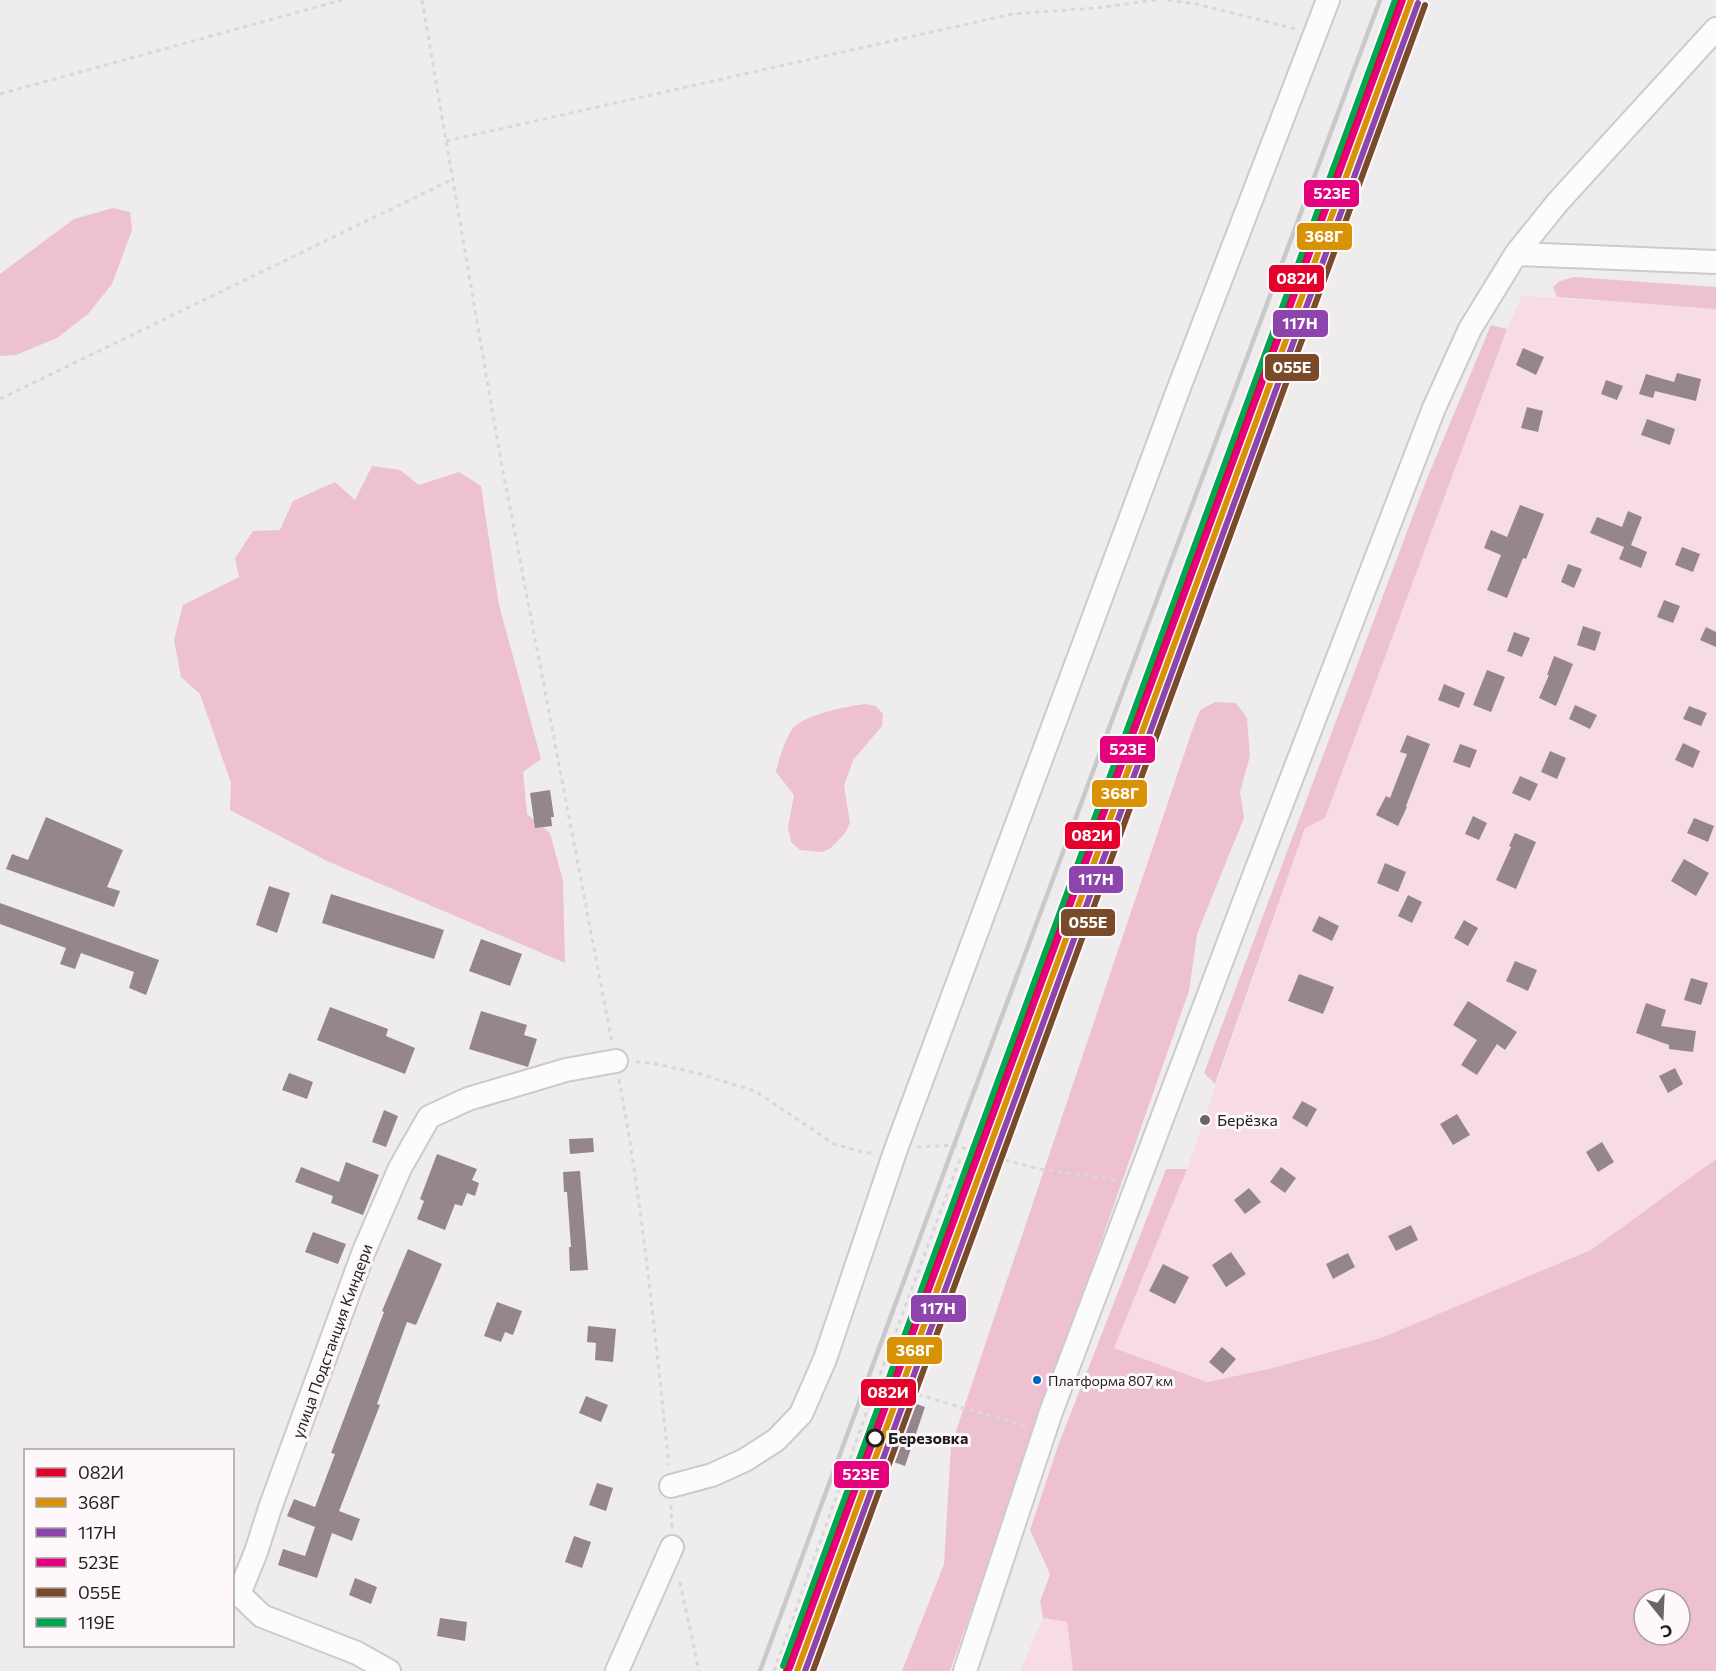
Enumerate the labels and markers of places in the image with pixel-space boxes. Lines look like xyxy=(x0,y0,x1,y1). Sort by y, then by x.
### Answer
place label: Берёзка xyxy=(1217,1110,1278,1129)
marker: Берёзка xyxy=(1198,1113,1212,1127)
place label: Платформа 807 км xyxy=(1048,1372,1173,1389)
marker: Платформа 807 км xyxy=(1031,1374,1043,1386)
place label: Березовка xyxy=(888,1428,968,1447)
marker: Березовка xyxy=(866,1429,884,1447)

